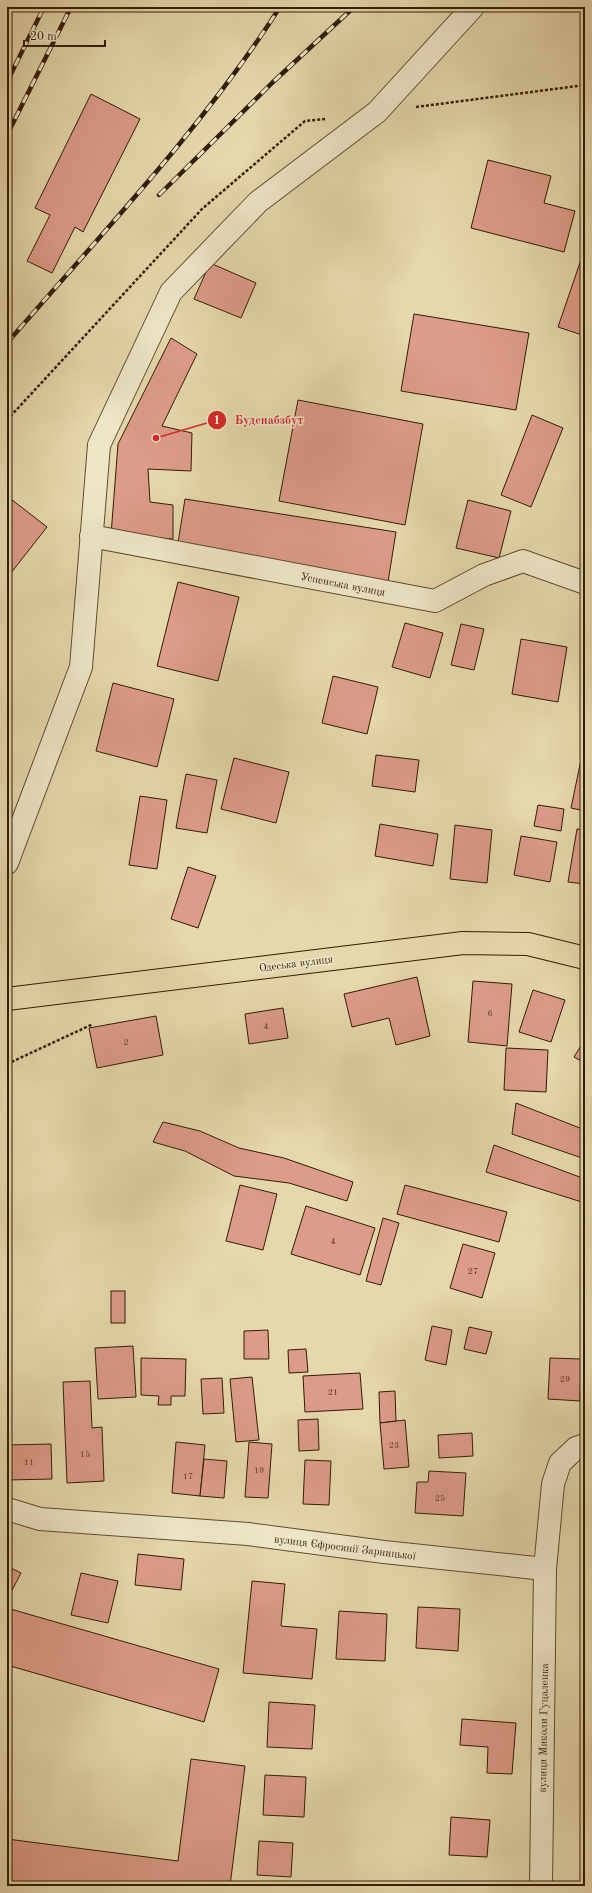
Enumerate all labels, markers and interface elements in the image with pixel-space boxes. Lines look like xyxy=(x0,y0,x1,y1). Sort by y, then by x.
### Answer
scale bar xyxy=(24,22,105,48)
text: 20 m xyxy=(30,31,57,43)
callout: Будснабзбут xyxy=(207,408,311,432)
text: 1 xyxy=(214,415,220,427)
text: Будснабзбут xyxy=(235,415,303,427)
street label: Успенська вулиця xyxy=(299,572,386,599)
street label: Одеська вулиця xyxy=(258,954,334,974)
house number: 6 xyxy=(487,1009,493,1018)
house number: 4 xyxy=(263,1022,269,1031)
house number: 2 xyxy=(123,1038,129,1047)
house number: 4 xyxy=(330,1237,336,1246)
house number: 27 xyxy=(468,1267,478,1276)
house number: 29 xyxy=(560,1375,570,1384)
house number: 21 xyxy=(328,1388,338,1397)
house number: 23 xyxy=(389,1441,399,1450)
house number: 15 xyxy=(80,1450,90,1459)
house number: 11 xyxy=(24,1458,34,1467)
house number: 19 xyxy=(254,1466,264,1475)
house number: 17 xyxy=(183,1472,193,1481)
house number: 25 xyxy=(435,1494,445,1503)
street label: вулиця Єфросинії Зарницької xyxy=(273,1534,417,1563)
street label: вулиця Миколи Гуцаленка xyxy=(538,1663,551,1793)

